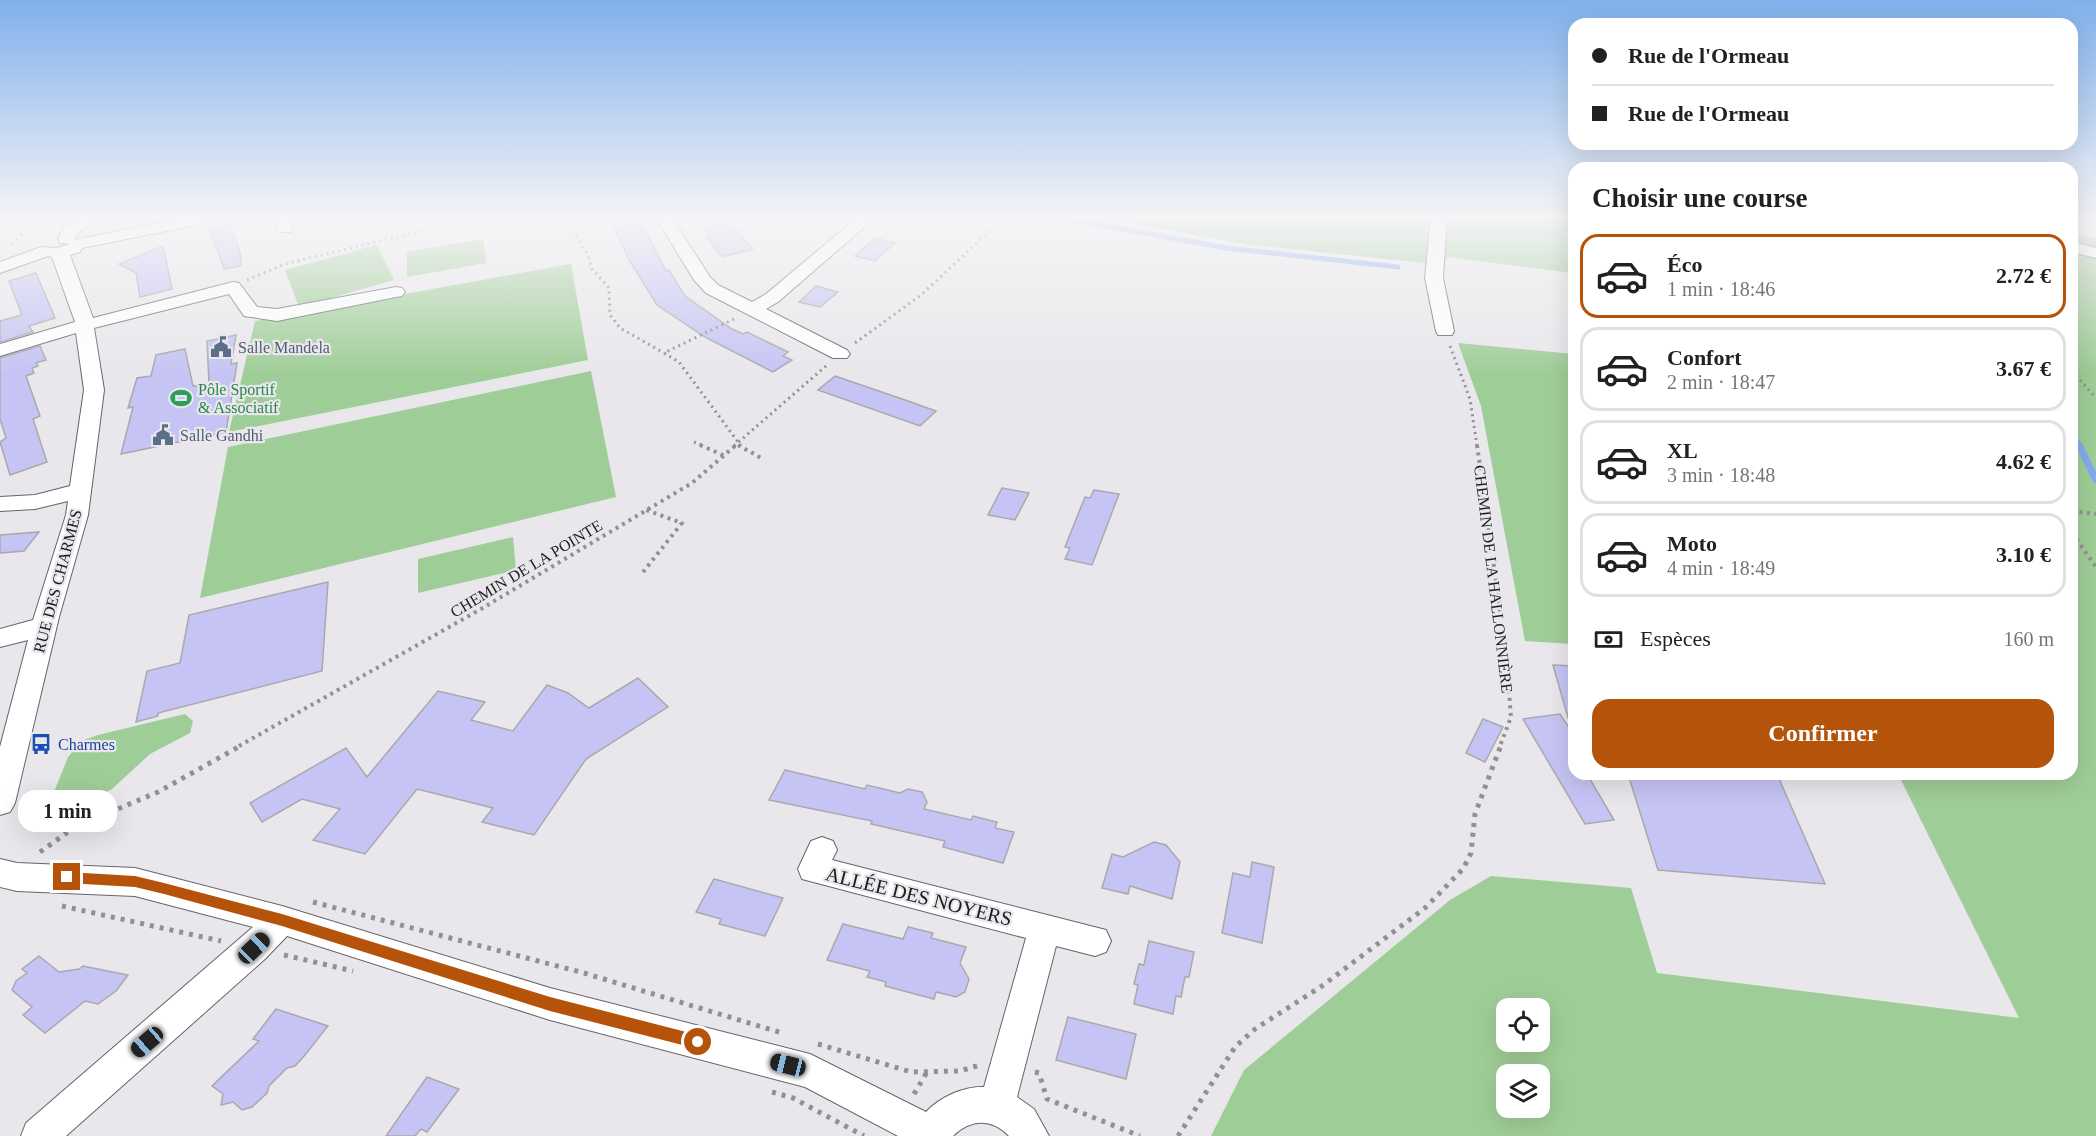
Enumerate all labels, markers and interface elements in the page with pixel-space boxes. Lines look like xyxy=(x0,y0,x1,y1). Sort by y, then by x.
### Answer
text: Rue de l'Ormeau xyxy=(1628,43,1789,68)
text: Rue de l'Ormeau xyxy=(1628,101,1789,126)
text: Choisir une course xyxy=(1592,183,1808,213)
icon: car xyxy=(1595,249,1649,303)
text: Éco xyxy=(1667,252,1702,277)
text: 2.72 € xyxy=(1996,263,2051,288)
text: 1 min · 18:46 xyxy=(1667,278,1775,300)
public building icon: Salle Mandela xyxy=(209,335,233,359)
place label: Salle Mandela xyxy=(238,339,330,356)
icon: car xyxy=(1595,342,1649,396)
text: Confort xyxy=(1667,345,1742,370)
text: 3.67 € xyxy=(1996,356,2051,381)
text: 2 min · 18:47 xyxy=(1667,371,1775,393)
place label: Pôle Sportif & Associatif xyxy=(198,381,279,416)
sports icon: Pôle Sportif & Associatif xyxy=(169,386,193,410)
public building icon: Salle Gandhi xyxy=(151,423,175,447)
place label: Salle Gandhi xyxy=(180,427,264,444)
icon: car xyxy=(1595,435,1649,489)
text: XL xyxy=(1667,438,1698,463)
text: 4.62 € xyxy=(1996,449,2051,474)
street label: CHEMIN DE LA HALLONNIÈRE xyxy=(1471,464,1517,694)
text: 3 min · 18:48 xyxy=(1667,464,1775,486)
street label: RUE DES CHARMES xyxy=(30,508,85,655)
street label: CHEMIN DE LA POINTE xyxy=(447,516,605,620)
icon: car xyxy=(1595,528,1649,582)
text: Moto xyxy=(1667,531,1717,556)
text: 3.10 € xyxy=(1996,542,2051,567)
text: 4 min · 18:49 xyxy=(1667,557,1775,579)
icon: cash xyxy=(1592,623,1625,656)
text: Espèces xyxy=(1640,626,1711,651)
text: 160 m xyxy=(2003,628,2054,650)
button: Confirmer xyxy=(1592,699,2054,768)
bus stop icon: Charmes xyxy=(29,732,53,756)
place label: Charmes xyxy=(58,736,115,753)
callout: 1 min xyxy=(17,790,116,832)
text: 1 min xyxy=(43,800,92,822)
street label: ALLÉE DES NOYERS xyxy=(824,862,1014,930)
route end xyxy=(53,863,80,890)
car xyxy=(235,929,273,967)
map controls xyxy=(1496,998,1550,1118)
button: locate xyxy=(1496,998,1550,1052)
car xyxy=(128,1023,166,1061)
route start xyxy=(684,1028,711,1055)
car xyxy=(768,1052,808,1078)
button: layers xyxy=(1496,1064,1550,1118)

